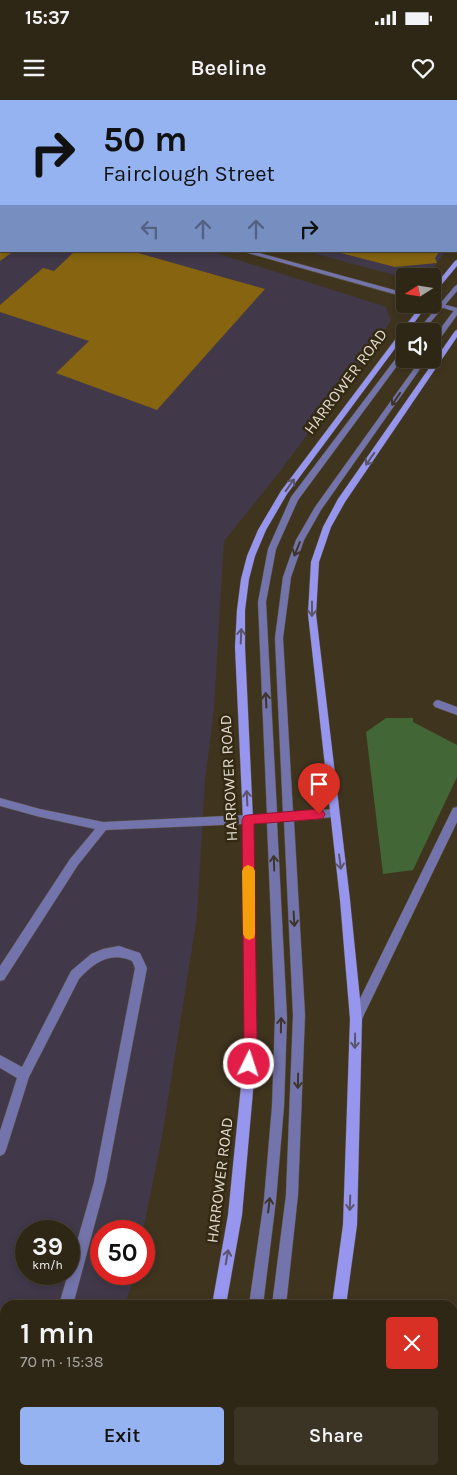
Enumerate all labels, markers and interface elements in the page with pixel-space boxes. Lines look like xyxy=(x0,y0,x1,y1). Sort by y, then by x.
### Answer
text: 15:37 xyxy=(25,7,69,29)
icon: menu xyxy=(20,54,48,82)
icon: heart xyxy=(409,54,437,82)
text: Beeline xyxy=(191,55,266,81)
text: 50 m xyxy=(103,119,188,160)
icon: right xyxy=(20,120,85,185)
text: Fairclough Street xyxy=(103,161,275,187)
icon: left xyxy=(136,215,164,243)
icon: ahead xyxy=(189,215,217,243)
icon: ahead xyxy=(242,215,270,243)
icon: right xyxy=(295,215,323,243)
north arrow xyxy=(396,268,441,312)
map controls xyxy=(396,268,441,368)
button: sound xyxy=(396,323,441,368)
street label: HARROWER ROAD xyxy=(300,325,391,438)
one-way arrow xyxy=(391,392,402,406)
one-way arrow xyxy=(365,452,375,466)
one-way arrow xyxy=(285,478,295,492)
one-way arrow xyxy=(292,540,301,556)
one-way arrow xyxy=(308,601,317,617)
one-way arrow xyxy=(236,628,245,644)
one-way arrow xyxy=(262,693,271,709)
street label: HARROWER ROAD xyxy=(216,714,241,842)
pin xyxy=(298,763,340,814)
icon: arrive xyxy=(305,770,333,798)
one-way arrow xyxy=(242,791,251,807)
one-way arrow xyxy=(336,853,346,869)
one-way arrow xyxy=(269,855,279,871)
one-way arrow xyxy=(290,910,299,926)
one-way arrow xyxy=(276,1017,285,1033)
one-way arrow xyxy=(350,1032,360,1049)
position arrow xyxy=(222,1037,274,1089)
one-way arrow xyxy=(293,1072,303,1089)
street label: HARROWER ROAD xyxy=(202,1116,237,1244)
one-way arrow xyxy=(346,1195,355,1211)
one-way arrow xyxy=(264,1197,274,1213)
speed limit sign: 50 xyxy=(90,1220,155,1285)
text: 39 xyxy=(32,1232,63,1261)
one-way arrow xyxy=(223,1249,233,1265)
text: km/h xyxy=(32,1258,63,1272)
text: 1 min xyxy=(20,1315,94,1351)
button: close xyxy=(386,1317,438,1369)
text: 70 m · 15:38 xyxy=(20,1352,104,1371)
button: Exit xyxy=(20,1407,224,1465)
button: Share xyxy=(234,1407,438,1465)

